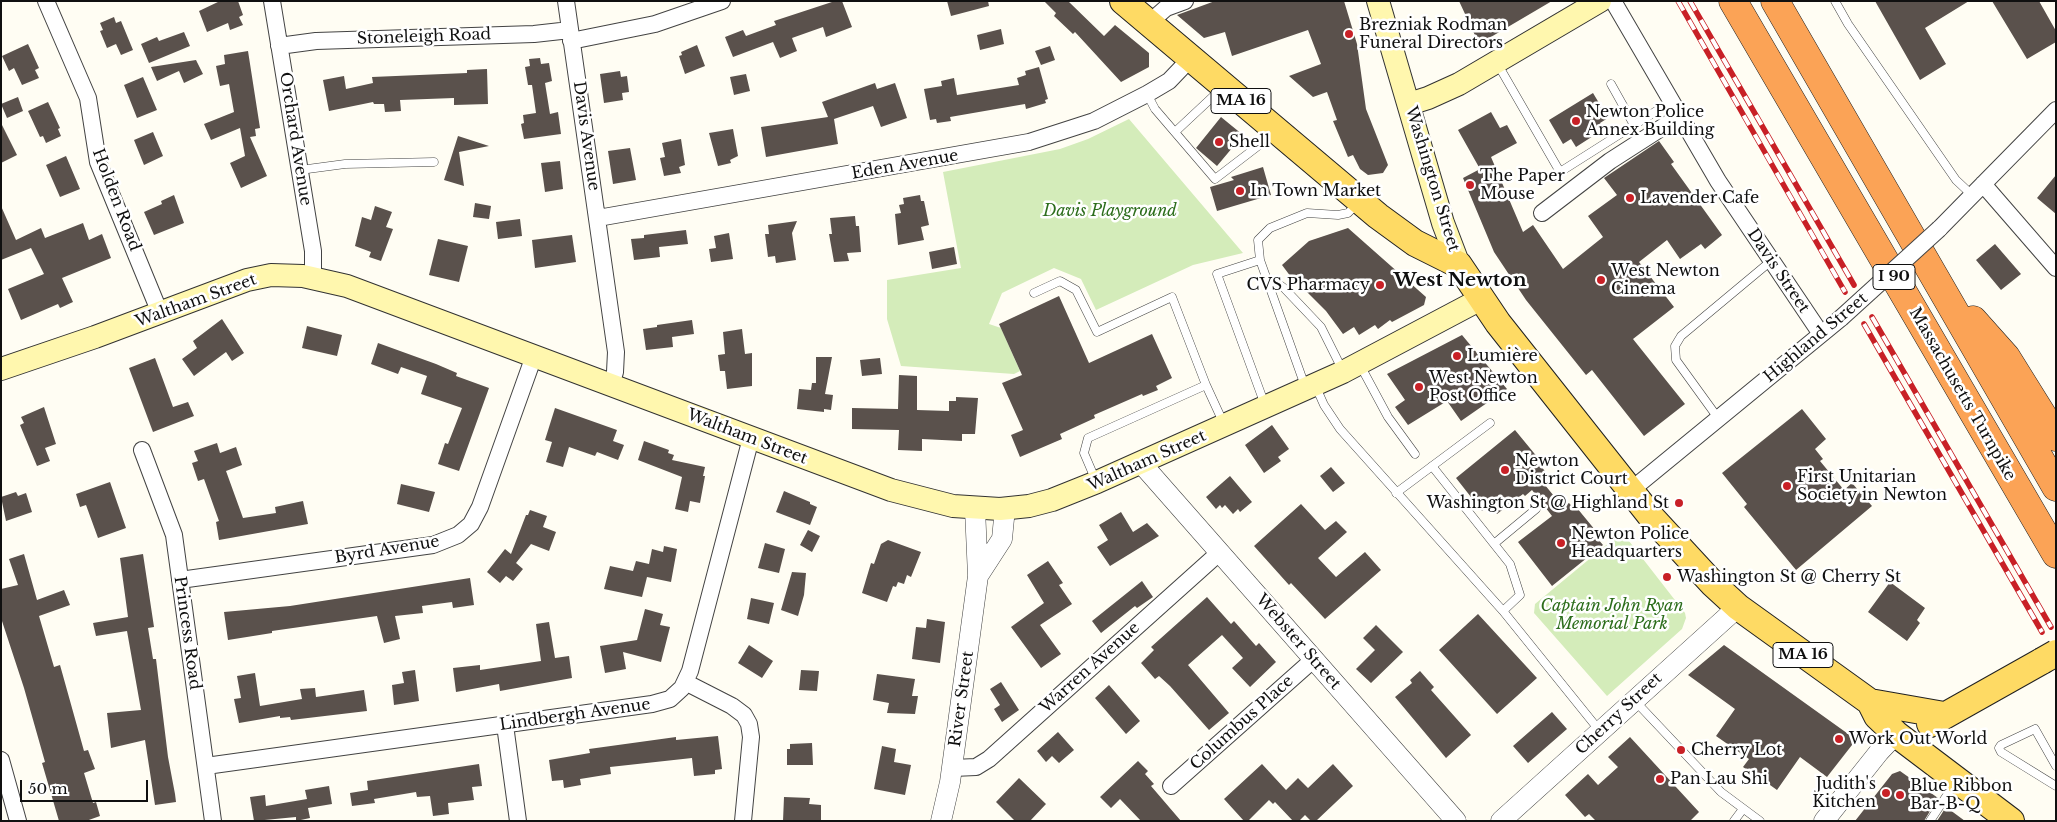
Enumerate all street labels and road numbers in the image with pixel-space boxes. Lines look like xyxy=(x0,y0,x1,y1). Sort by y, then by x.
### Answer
street label: Stoneleigh Road xyxy=(356,25,492,49)
street label: Orchard Avenue xyxy=(275,71,315,207)
street label: Davis Avenue xyxy=(569,80,603,192)
road number: MA 16 xyxy=(1211,88,1271,114)
street label: Washington Street xyxy=(1401,104,1463,254)
street label: Holden Road xyxy=(88,146,144,254)
street label: Eden Avenue xyxy=(850,146,960,184)
street label: Davis Street xyxy=(1743,225,1813,317)
road number: I 90 xyxy=(1873,264,1915,290)
street label: Waltham Street xyxy=(133,270,259,332)
street label: Highland Street xyxy=(1760,289,1872,387)
street label: Massachusetts Turnpike xyxy=(1905,304,2019,484)
street label: Waltham Street xyxy=(684,405,810,469)
street label: Waltham Street xyxy=(1085,426,1209,496)
street label: Byrd Avenue xyxy=(333,532,441,568)
street label: Princess Road xyxy=(170,575,204,691)
street label: Webster Street xyxy=(1251,590,1345,694)
street label: Warren Avenue xyxy=(1036,618,1144,718)
road number: MA 16 xyxy=(1773,642,1833,668)
street label: River Street xyxy=(946,650,978,748)
street label: Cherry Street xyxy=(1572,669,1666,759)
street label: Columbus Place xyxy=(1186,672,1298,774)
street label: Lindbergh Avenue xyxy=(498,695,652,735)

